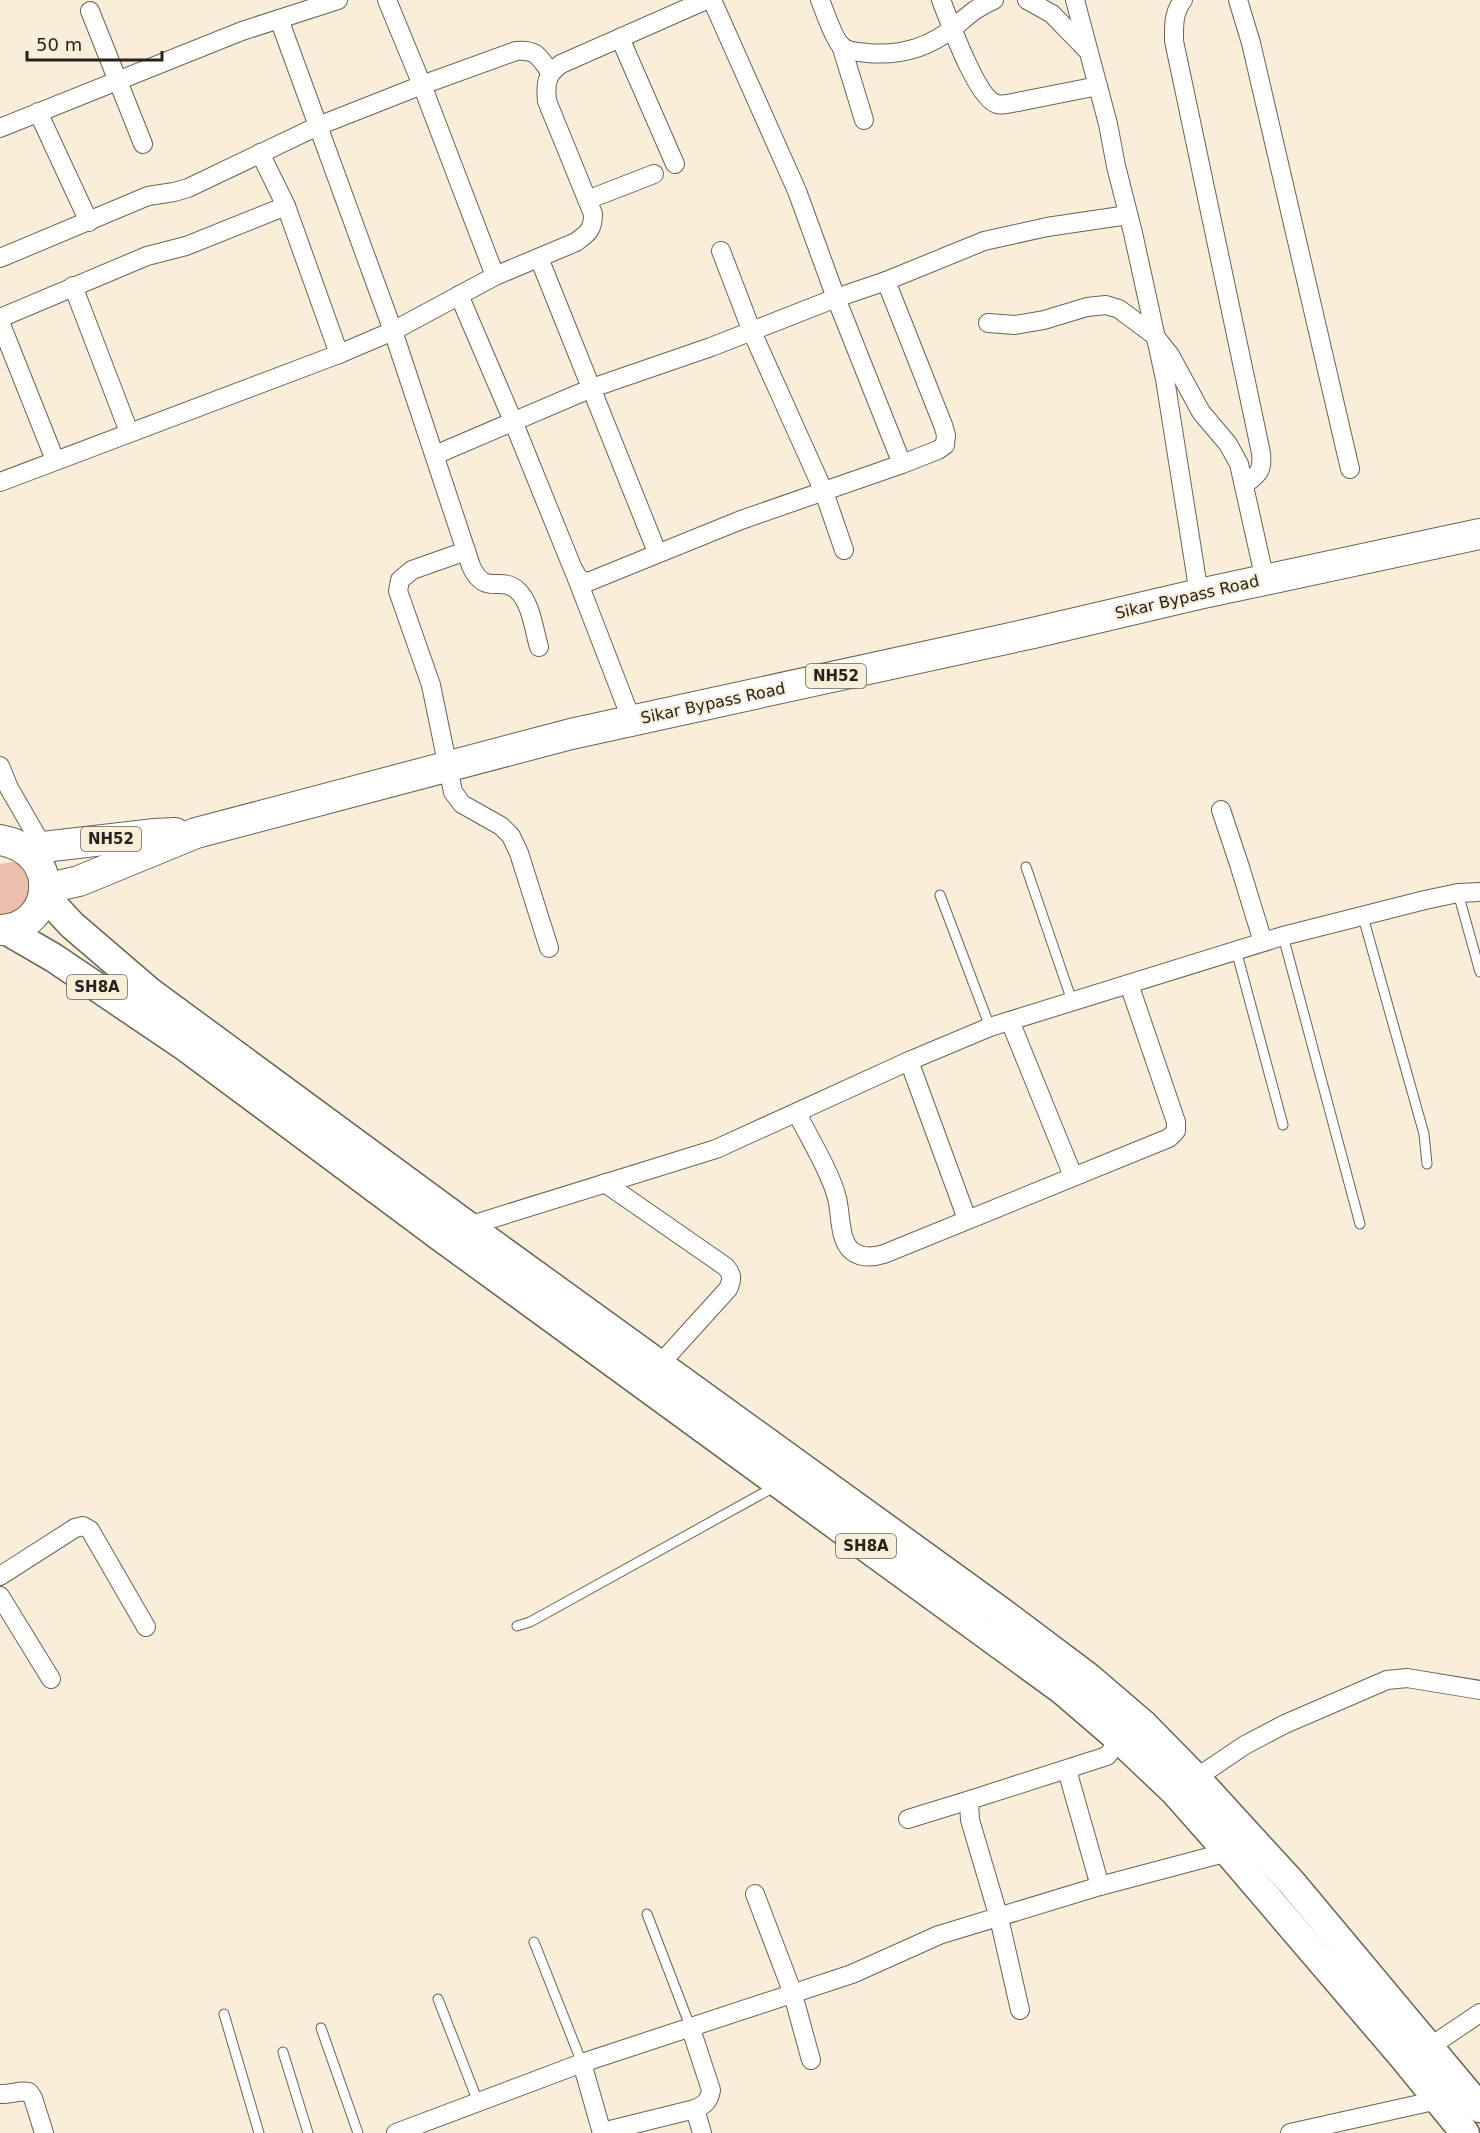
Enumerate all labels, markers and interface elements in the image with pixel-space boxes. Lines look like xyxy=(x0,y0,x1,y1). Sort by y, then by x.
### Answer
scale bar xyxy=(27,24,162,62)
text: 50 m xyxy=(36,34,82,55)
street label: Sikar Bypass Road xyxy=(1113,571,1261,623)
road number: NH52 xyxy=(806,664,866,688)
street label: Sikar Bypass Road xyxy=(639,678,787,728)
road number: NH52 xyxy=(81,827,141,851)
road number: SH8A xyxy=(67,975,127,999)
road number: SH8A xyxy=(836,1534,896,1558)

